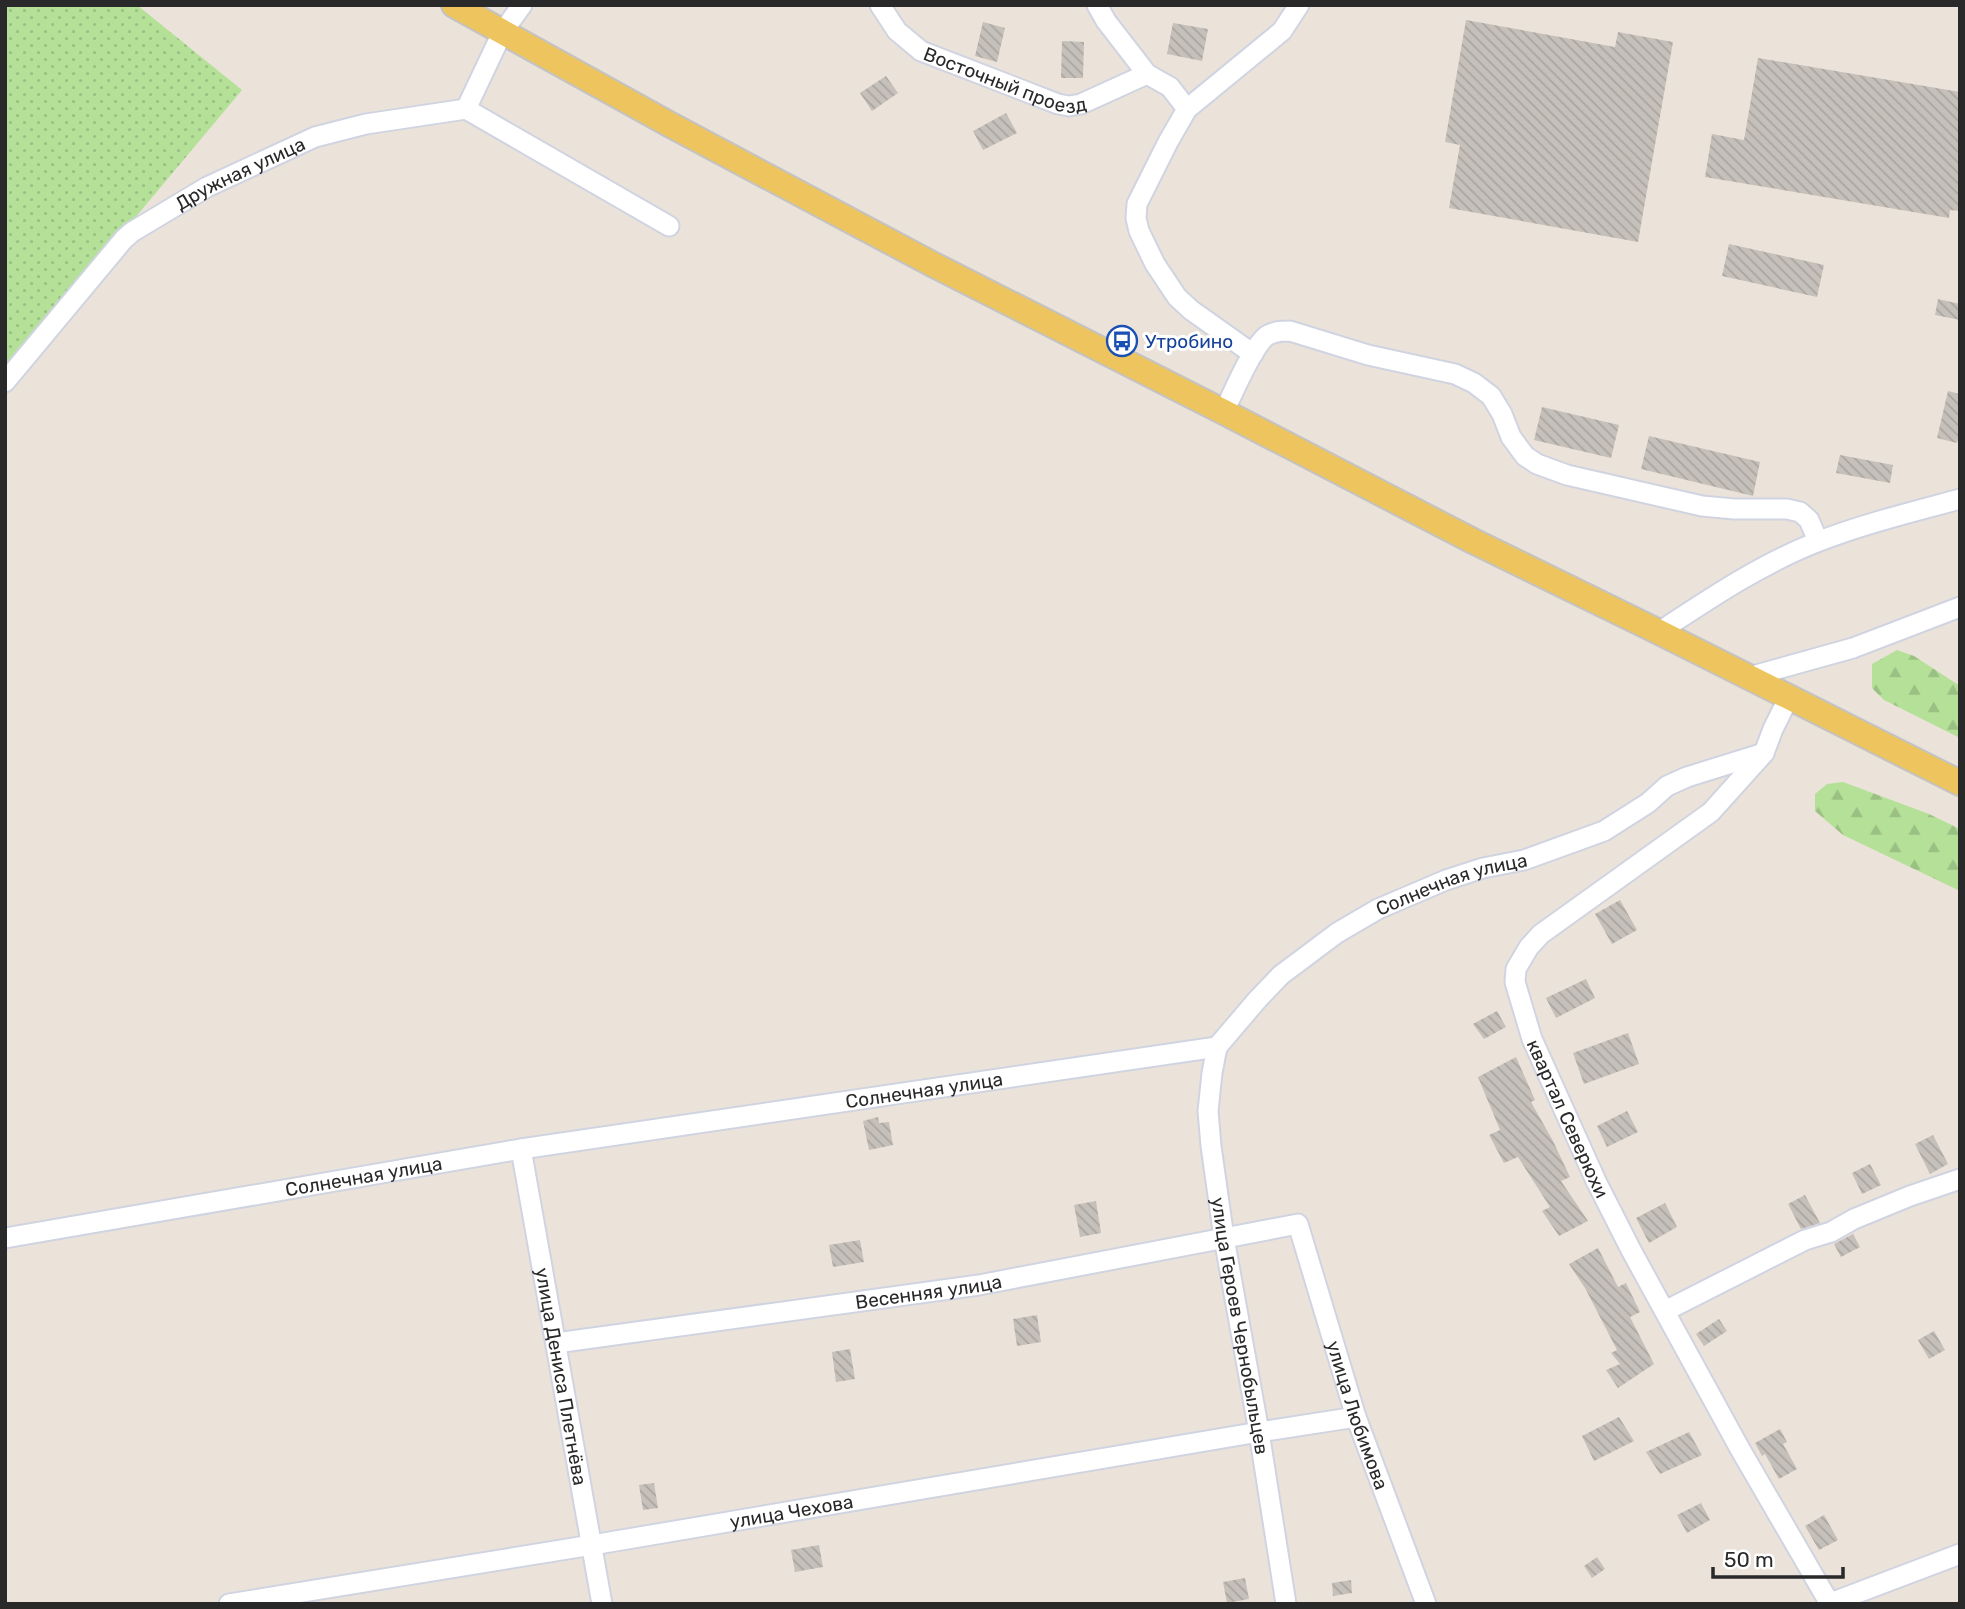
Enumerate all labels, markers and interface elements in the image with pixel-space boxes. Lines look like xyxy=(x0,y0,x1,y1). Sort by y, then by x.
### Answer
street label: Восточный проезд xyxy=(920,42,1088,118)
street label: Дружная улица xyxy=(171,132,309,215)
bus stop icon: Утробино xyxy=(1105,324,1139,358)
place label: Утробино xyxy=(1145,330,1233,353)
street label: Солнечная улица xyxy=(1372,848,1529,920)
street label: квартал Северюхи xyxy=(1522,1036,1614,1202)
street label: Солнечная улица xyxy=(844,1067,1004,1113)
street label: Солнечная улица xyxy=(283,1151,444,1201)
street label: улица Героев Чернобыльцев xyxy=(1207,1196,1274,1456)
street label: улица Дениса Плетнёва xyxy=(531,1266,592,1487)
street label: Весенняя улица xyxy=(854,1269,1004,1313)
street label: улица Любимова xyxy=(1322,1338,1394,1493)
street label: улица Чехова xyxy=(728,1489,855,1533)
scale bar xyxy=(1713,1536,1842,1580)
text: 50 m xyxy=(1724,1547,1774,1572)

